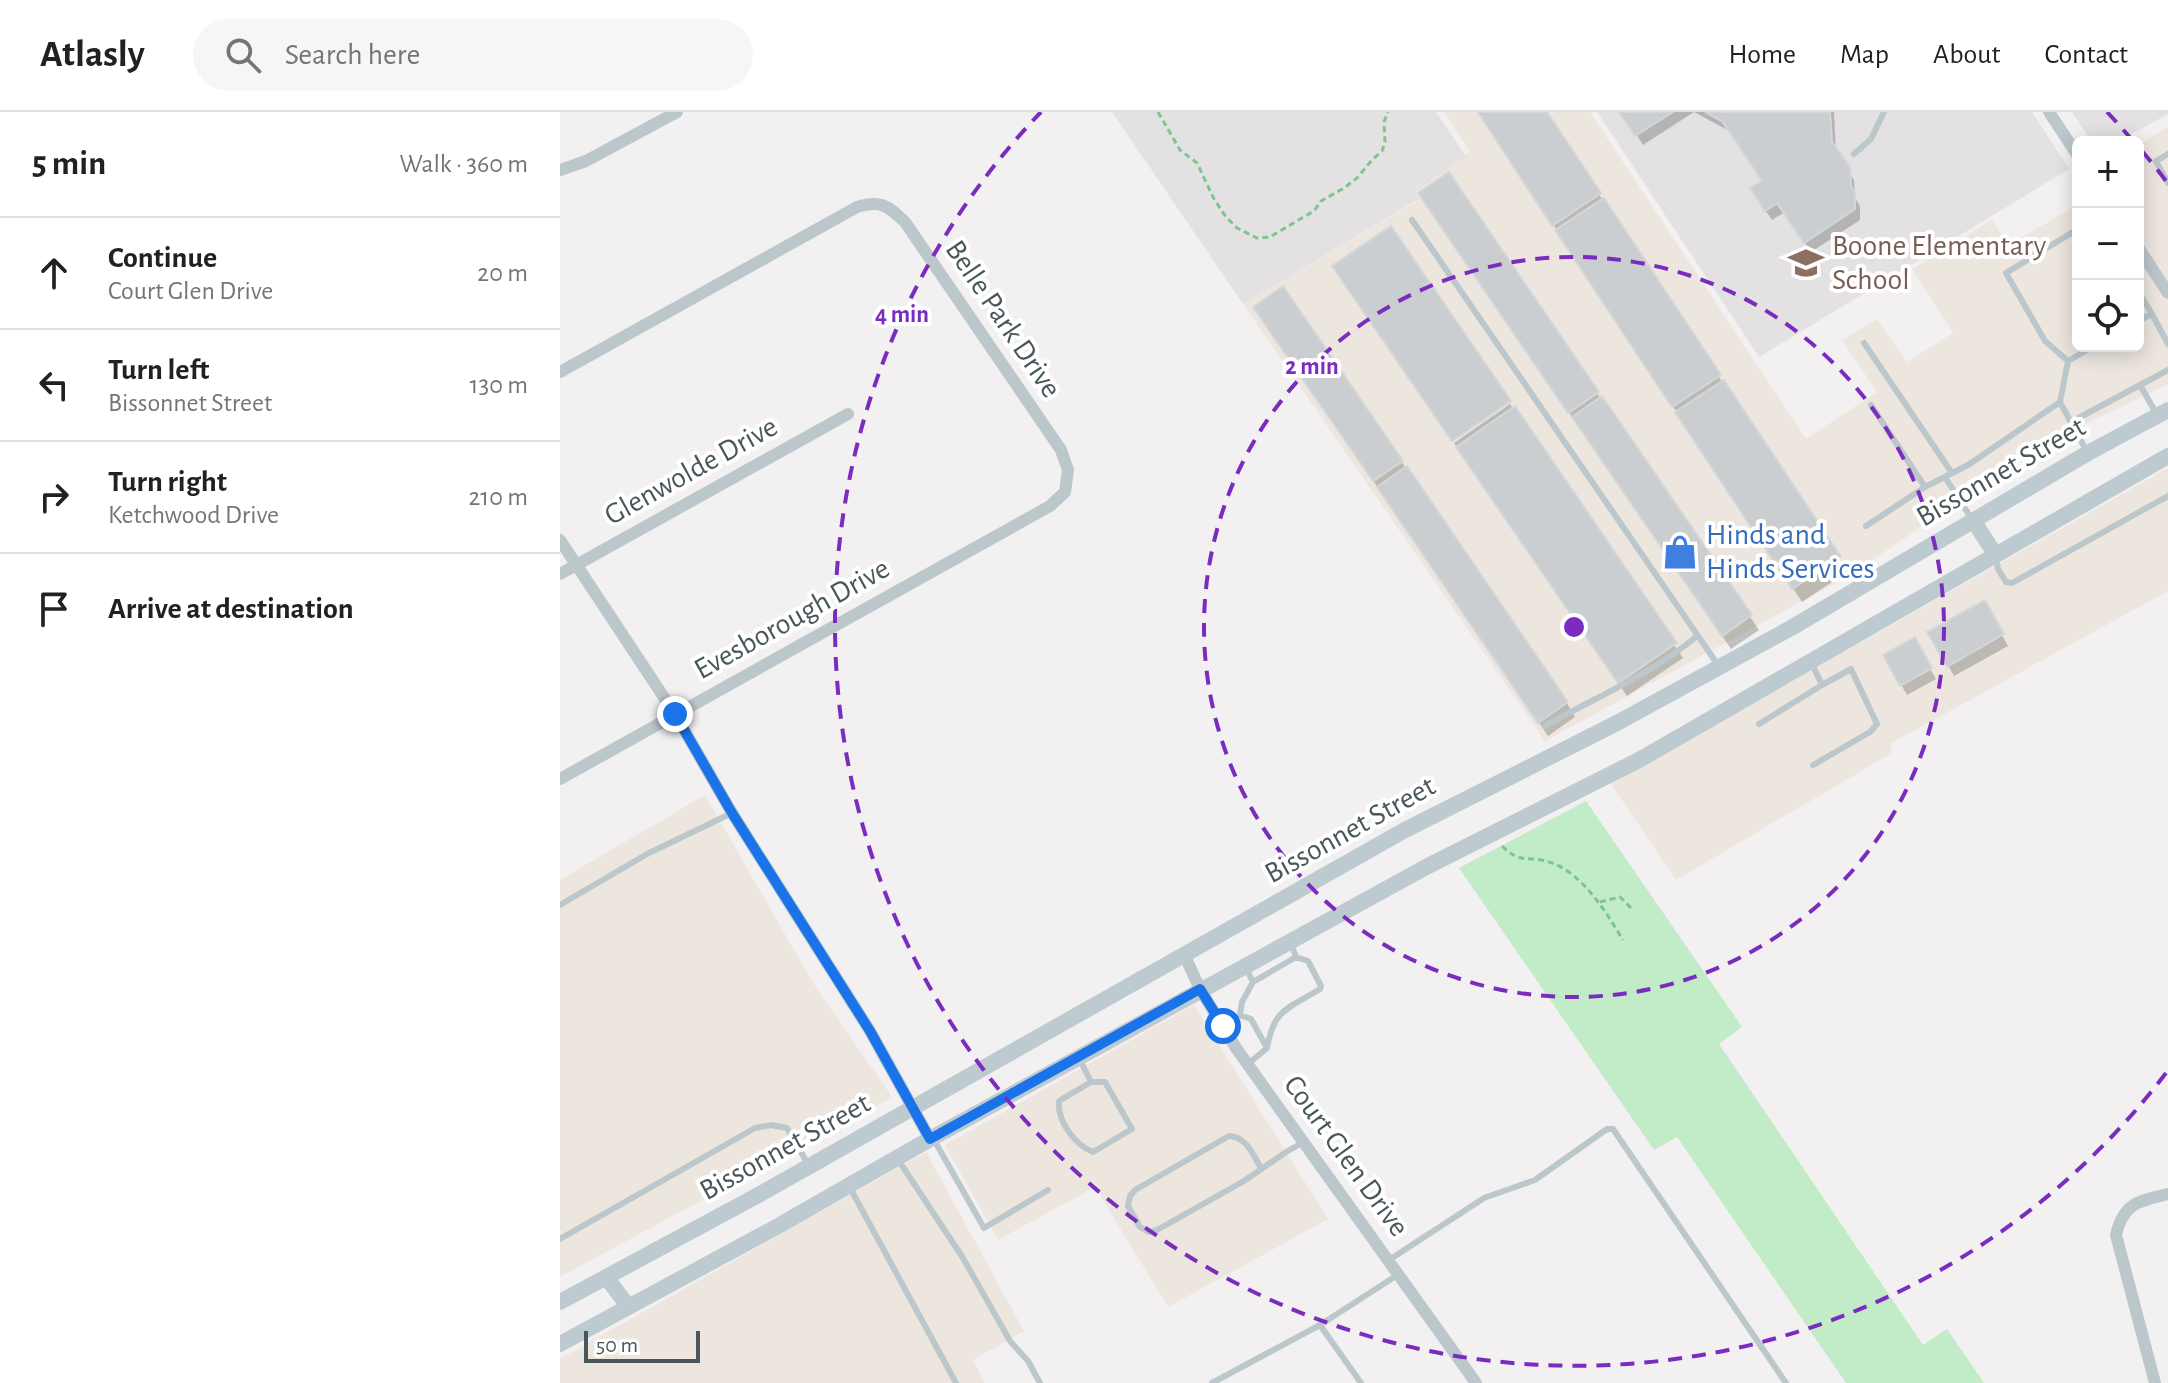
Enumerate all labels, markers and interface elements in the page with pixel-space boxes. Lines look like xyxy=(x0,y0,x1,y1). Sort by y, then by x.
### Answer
search box xyxy=(193,19,753,91)
icon: search xyxy=(221,33,265,77)
text: Atlasly xyxy=(40,36,145,74)
text: Search here xyxy=(285,40,420,70)
text: Home xyxy=(1729,41,1796,69)
text: Map xyxy=(1840,41,1889,69)
text: About xyxy=(1933,41,2001,69)
text: Contact xyxy=(2045,41,2128,69)
map controls xyxy=(2072,136,2144,352)
button: + xyxy=(2072,136,2144,208)
text: 5 min xyxy=(32,147,106,181)
text: Walk · 360 m xyxy=(400,151,528,177)
button: − xyxy=(2072,208,2144,280)
place label: Boone Elementary School xyxy=(1832,231,2046,295)
street label: Belle Park Drive xyxy=(940,235,1066,403)
text: Continue xyxy=(108,243,217,273)
school or university icon: Boone Elementary School xyxy=(1787,244,1825,282)
icon: ahead xyxy=(32,251,76,295)
text: 20 m xyxy=(477,260,528,286)
text: Court Glen Drive xyxy=(108,278,273,304)
button: locate xyxy=(2072,280,2144,352)
text: 4 min xyxy=(875,303,929,327)
text: Turn left xyxy=(108,355,209,385)
text: 2 min xyxy=(1285,355,1339,379)
icon: left xyxy=(32,363,76,407)
text: 130 m xyxy=(470,372,528,398)
text: Bissonnet Street xyxy=(108,390,272,416)
street label: Glenwolde Drive xyxy=(600,411,782,531)
street label: Bissonnet Street xyxy=(1911,411,2091,532)
text: Turn right xyxy=(108,467,227,497)
icon: right xyxy=(32,475,76,519)
text: 210 m xyxy=(468,484,528,510)
text: Ketchwood Drive xyxy=(108,502,279,528)
place label: Hinds and Hinds Services xyxy=(1706,520,1875,584)
shop icon: Hinds and Hinds Services xyxy=(1661,533,1699,571)
street label: Evesborough Drive xyxy=(689,553,895,685)
icon: arrive xyxy=(32,587,76,631)
text: Arrive at destination xyxy=(108,594,354,624)
centre of rings xyxy=(1560,613,1588,641)
route end xyxy=(657,696,693,732)
street label: Bissonnet Street xyxy=(1260,771,1441,889)
route start xyxy=(1205,1008,1241,1044)
street label: Court Glen Drive xyxy=(1278,1070,1414,1242)
street label: Bissonnet Street xyxy=(695,1088,876,1206)
scale bar xyxy=(584,1327,700,1363)
text: 50 m xyxy=(596,1334,638,1356)

